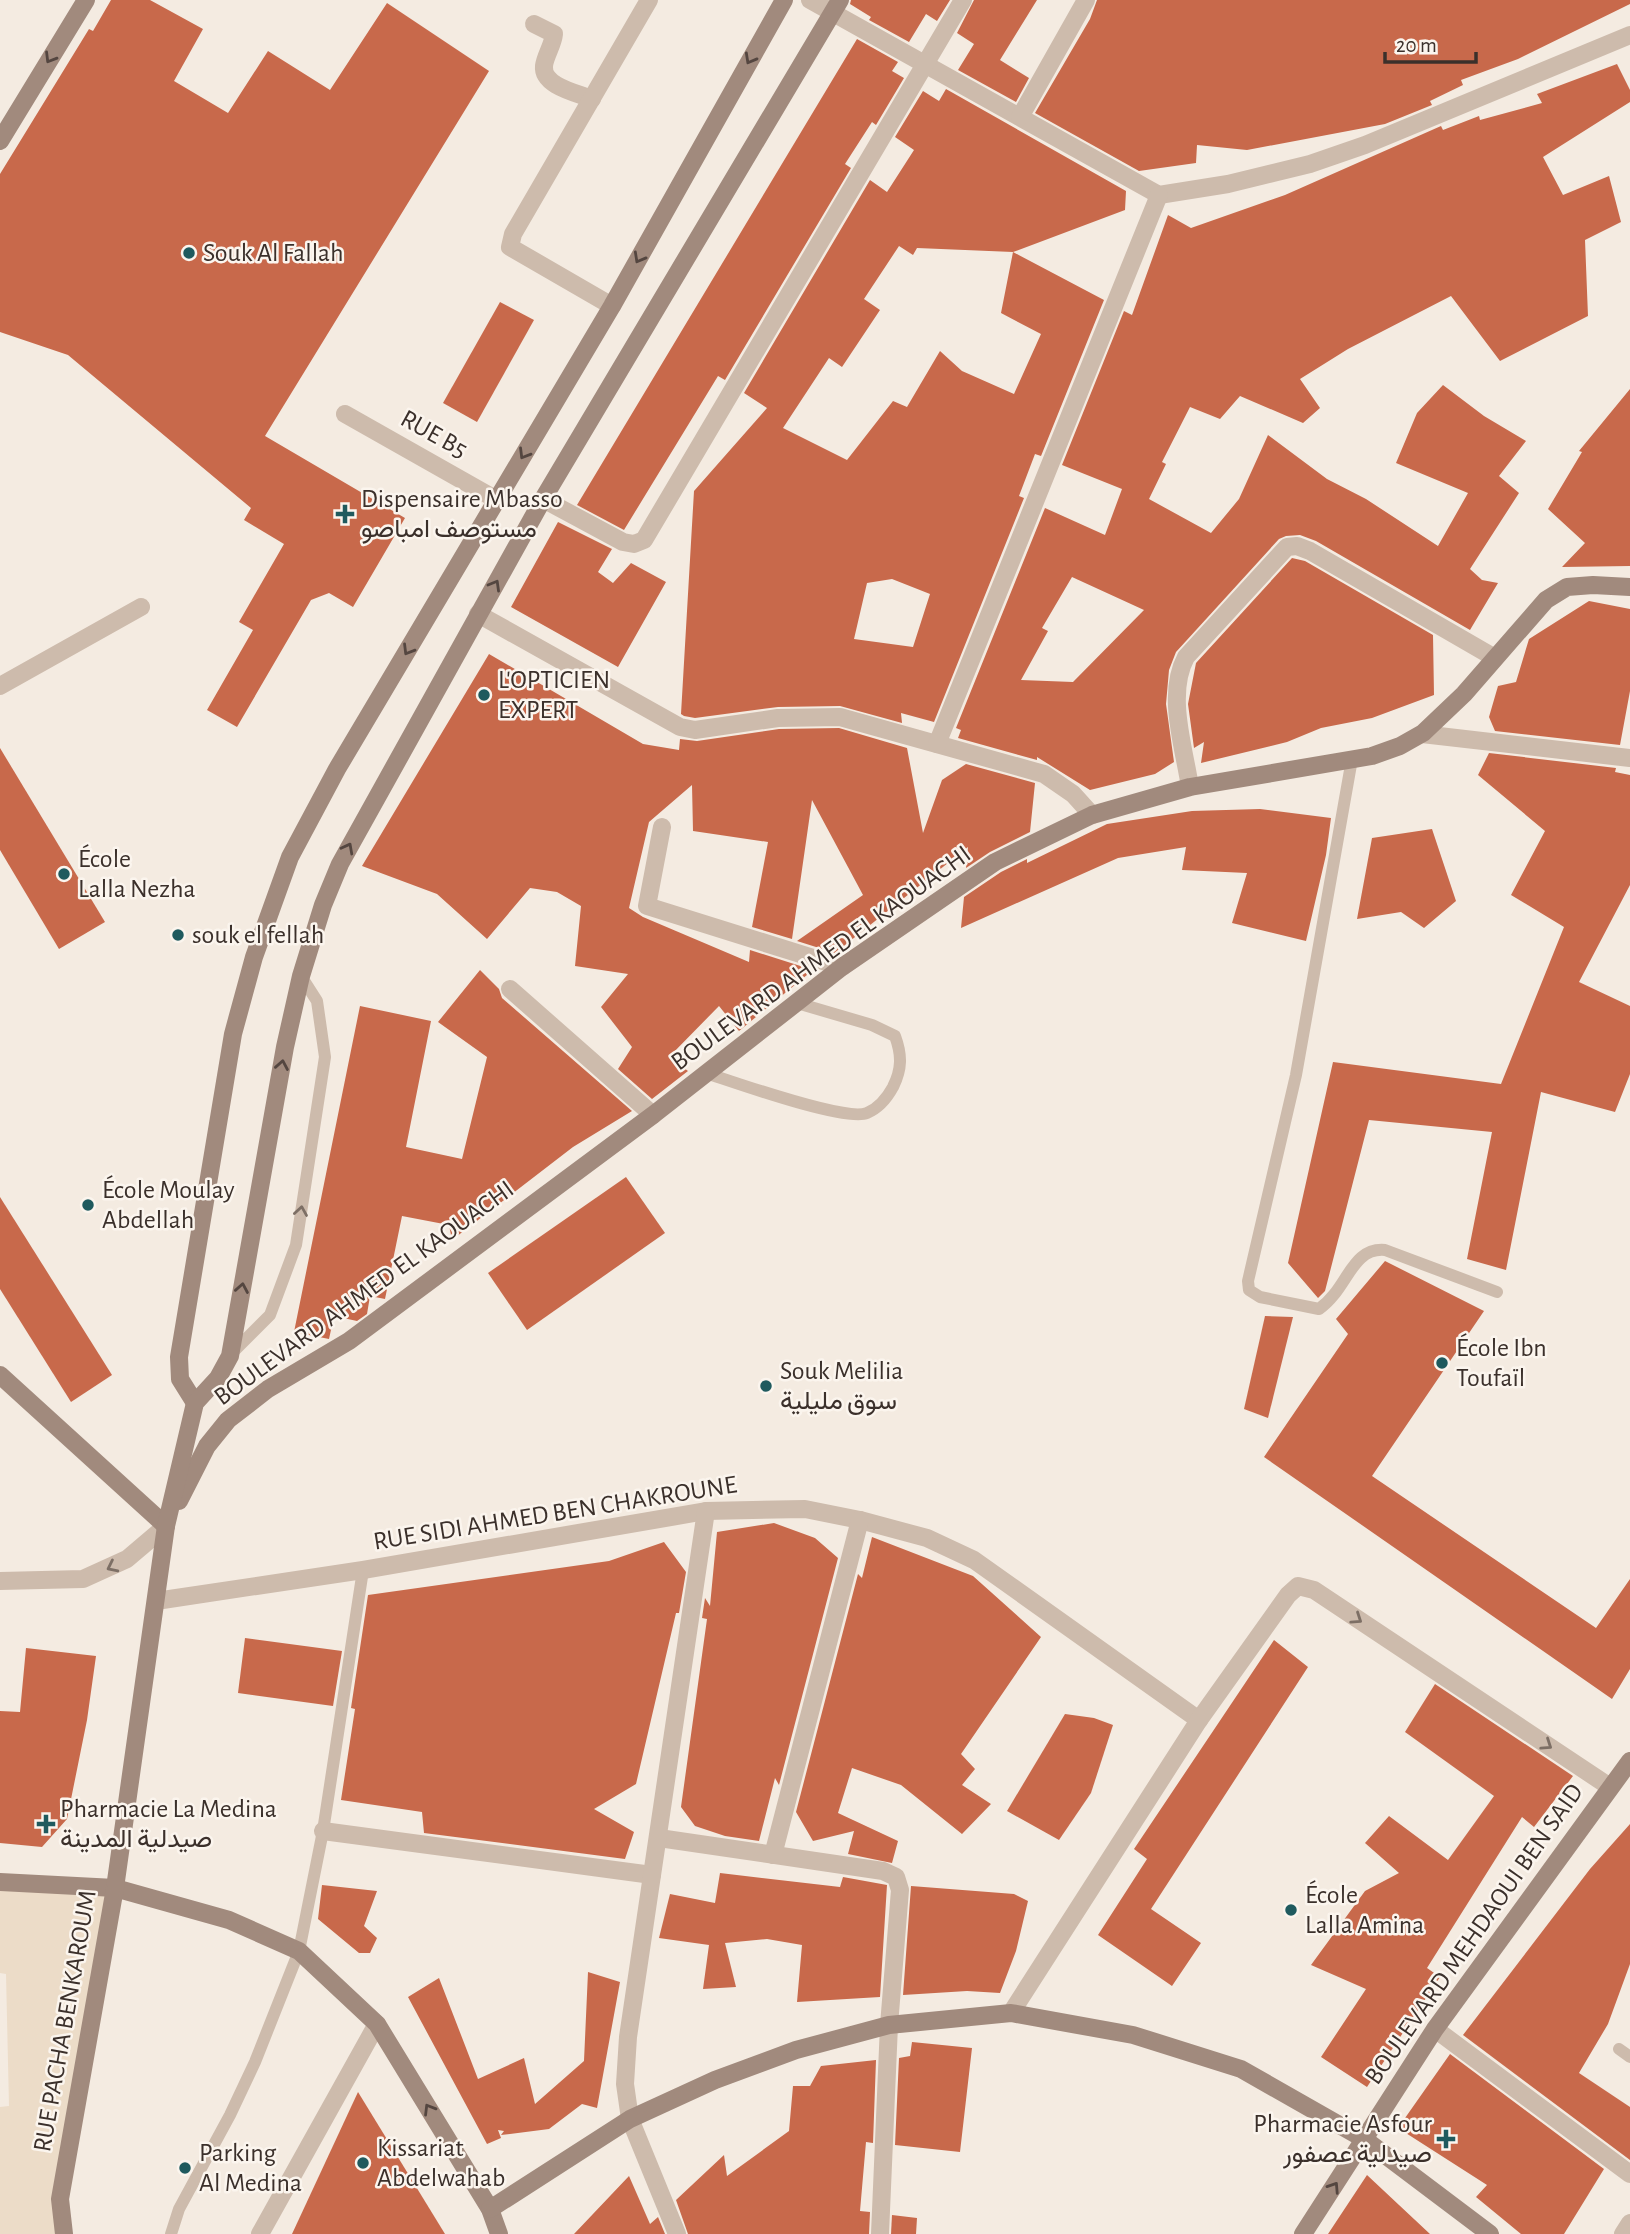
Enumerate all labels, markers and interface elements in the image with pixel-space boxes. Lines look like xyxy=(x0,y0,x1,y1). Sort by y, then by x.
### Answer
scale bar xyxy=(1385,21,1476,65)
text: 20 m xyxy=(1396,35,1437,56)
one-way arrow xyxy=(46,51,59,64)
one-way arrow xyxy=(745,52,758,65)
place label: Souk Al Fallah xyxy=(203,240,344,266)
marker: Souk Al Fallah xyxy=(181,245,197,261)
one-way arrow xyxy=(634,251,647,263)
street label: RUE B5 xyxy=(396,405,472,463)
one-way arrow xyxy=(519,447,532,460)
place label: Dispensaire Mbasso مستوصف امباصو xyxy=(361,486,563,544)
marker: Dispensaire Mbasso مستوصف امباصو xyxy=(335,504,355,524)
one-way arrow xyxy=(487,579,500,592)
one-way arrow xyxy=(403,642,416,655)
place label: L'OPTICIEN EXPERT xyxy=(498,667,610,723)
marker: L'OPTICIEN EXPERT xyxy=(476,687,492,703)
street label: BOULEVARD AHMED EL KAOUACHI xyxy=(666,841,976,1075)
one-way arrow xyxy=(340,843,354,855)
place label: École Lalla Nezha xyxy=(78,844,195,902)
marker: École Lalla Nezha xyxy=(56,866,72,882)
place label: souk el fellah xyxy=(192,922,324,948)
marker: souk el fellah xyxy=(170,927,186,943)
one-way arrow xyxy=(274,1059,289,1071)
place label: École Moulay Abdellah xyxy=(102,1175,235,1233)
street label: BOULEVARD AHMED EL KAOUACHI xyxy=(209,1176,519,1410)
marker: École Moulay Abdellah xyxy=(80,1197,96,1213)
one-way arrow xyxy=(294,1205,309,1217)
one-way arrow xyxy=(233,1283,248,1295)
place label: École Ibn Toufaïl xyxy=(1456,1333,1547,1391)
marker: École Ibn Toufaïl xyxy=(1434,1355,1450,1371)
place label: Souk Melilia سوق مليلية xyxy=(780,1358,903,1416)
marker: Souk Melilia سوق مليلية xyxy=(758,1378,774,1394)
street label: RUE SIDI AHMED BEN CHAKROUNE xyxy=(371,1471,739,1555)
one-way arrow xyxy=(107,1558,119,1572)
one-way arrow xyxy=(1349,1611,1362,1623)
one-way arrow xyxy=(1539,1737,1552,1749)
street label: BOULEVARD MEHDAOUI BEN SAID xyxy=(1360,1779,1588,2089)
place label: Pharmacie La Medina صيدلية المدينة xyxy=(60,1796,277,1853)
marker: Pharmacie La Medina صيدلية المدينة xyxy=(38,1816,54,1832)
place label: École Lalla Amina xyxy=(1305,1880,1424,1938)
street label: RUE PACHA BENKAROUM xyxy=(29,1888,101,2154)
marker: École Lalla Amina xyxy=(1283,1902,1299,1918)
one-way arrow xyxy=(425,2103,438,2116)
place label: Pharmacie Asfour صيدلية عصفور xyxy=(1253,2111,1433,2169)
marker: Pharmacie Asfour صيدلية عصفور xyxy=(1438,2131,1454,2147)
place label: Kissariat Abdelwahab xyxy=(377,2135,505,2191)
place label: Parking Al Medina xyxy=(199,2140,302,2196)
marker: Kissariat Abdelwahab xyxy=(355,2155,371,2171)
marker: Parking Al Medina xyxy=(177,2160,193,2176)
one-way arrow xyxy=(1325,2181,1338,2194)

